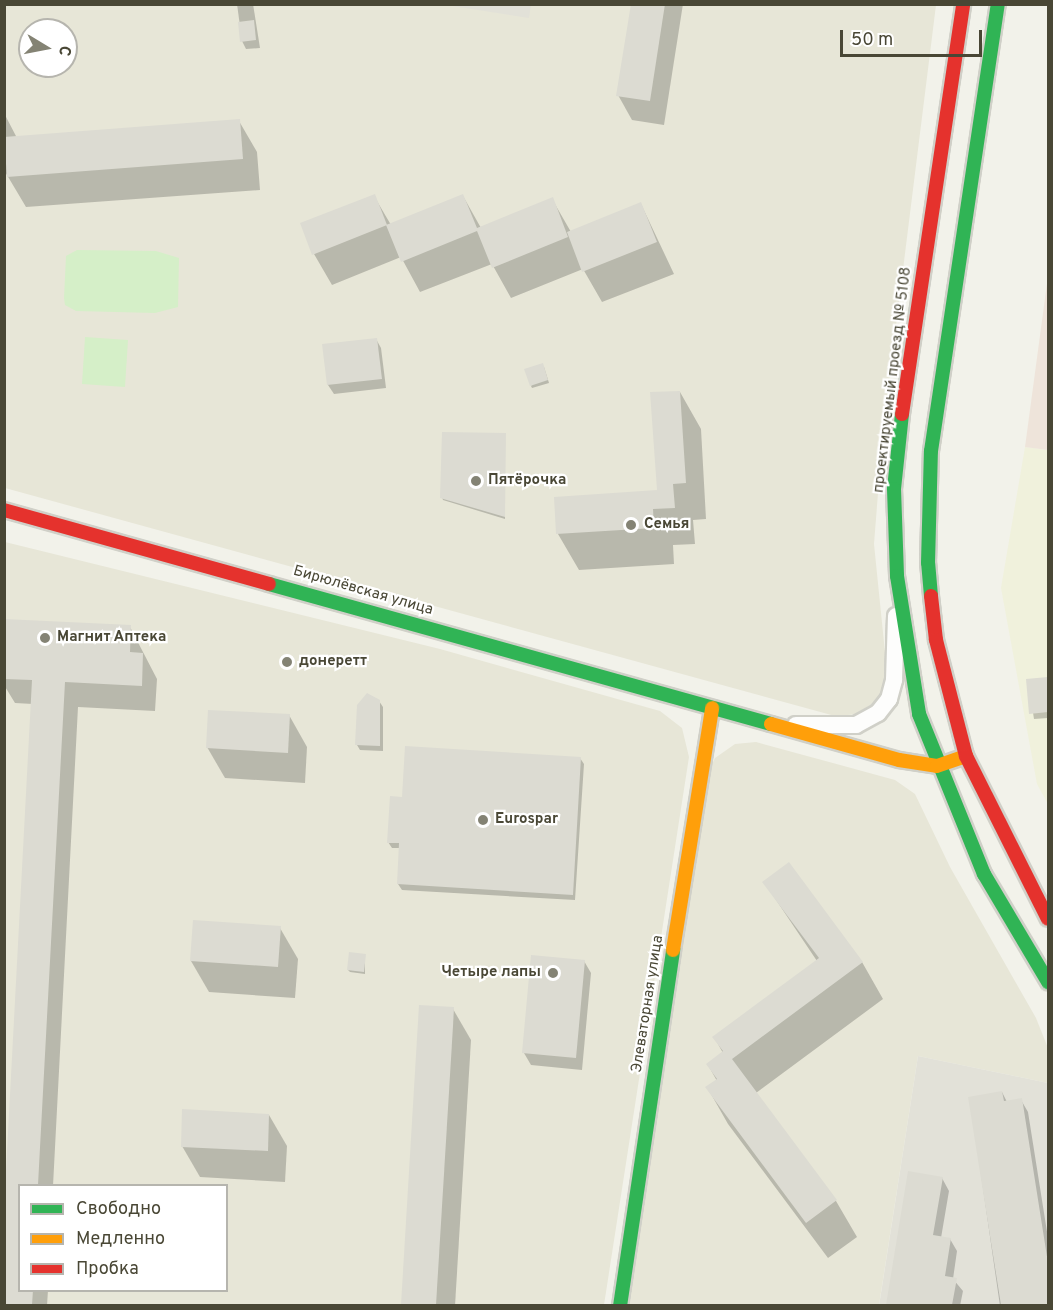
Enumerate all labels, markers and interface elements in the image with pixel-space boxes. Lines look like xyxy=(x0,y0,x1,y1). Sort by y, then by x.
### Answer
north arrow xyxy=(18,18,78,78)
scale bar xyxy=(843,18,986,56)
text: 50 m xyxy=(851,29,893,52)
text: С xyxy=(53,44,74,58)
street label: проектируемый проезд № 5108 xyxy=(870,266,916,494)
place label: Пятёрочка xyxy=(488,472,566,490)
marker: Пятёрочка xyxy=(469,474,483,488)
marker: Семья xyxy=(622,516,640,534)
place label: Семья xyxy=(644,516,689,534)
street label: Бирюлёвская улица xyxy=(291,562,435,620)
place label: Магнит Аптека xyxy=(57,629,167,647)
marker: Магнит Аптека xyxy=(38,631,52,645)
place label: донеретт xyxy=(299,653,367,671)
marker: донеретт xyxy=(280,655,294,669)
place label: Eurospar xyxy=(495,811,558,829)
marker: Eurospar xyxy=(476,813,490,827)
street label: Элеваторная улица xyxy=(628,934,668,1074)
place label: Четыре лапы xyxy=(441,964,541,982)
marker: Четыре лапы xyxy=(546,966,560,980)
legend xyxy=(18,1184,228,1292)
text: Свободно xyxy=(76,1198,161,1221)
text: Медленно xyxy=(76,1228,165,1251)
text: Пробка xyxy=(76,1258,139,1281)

